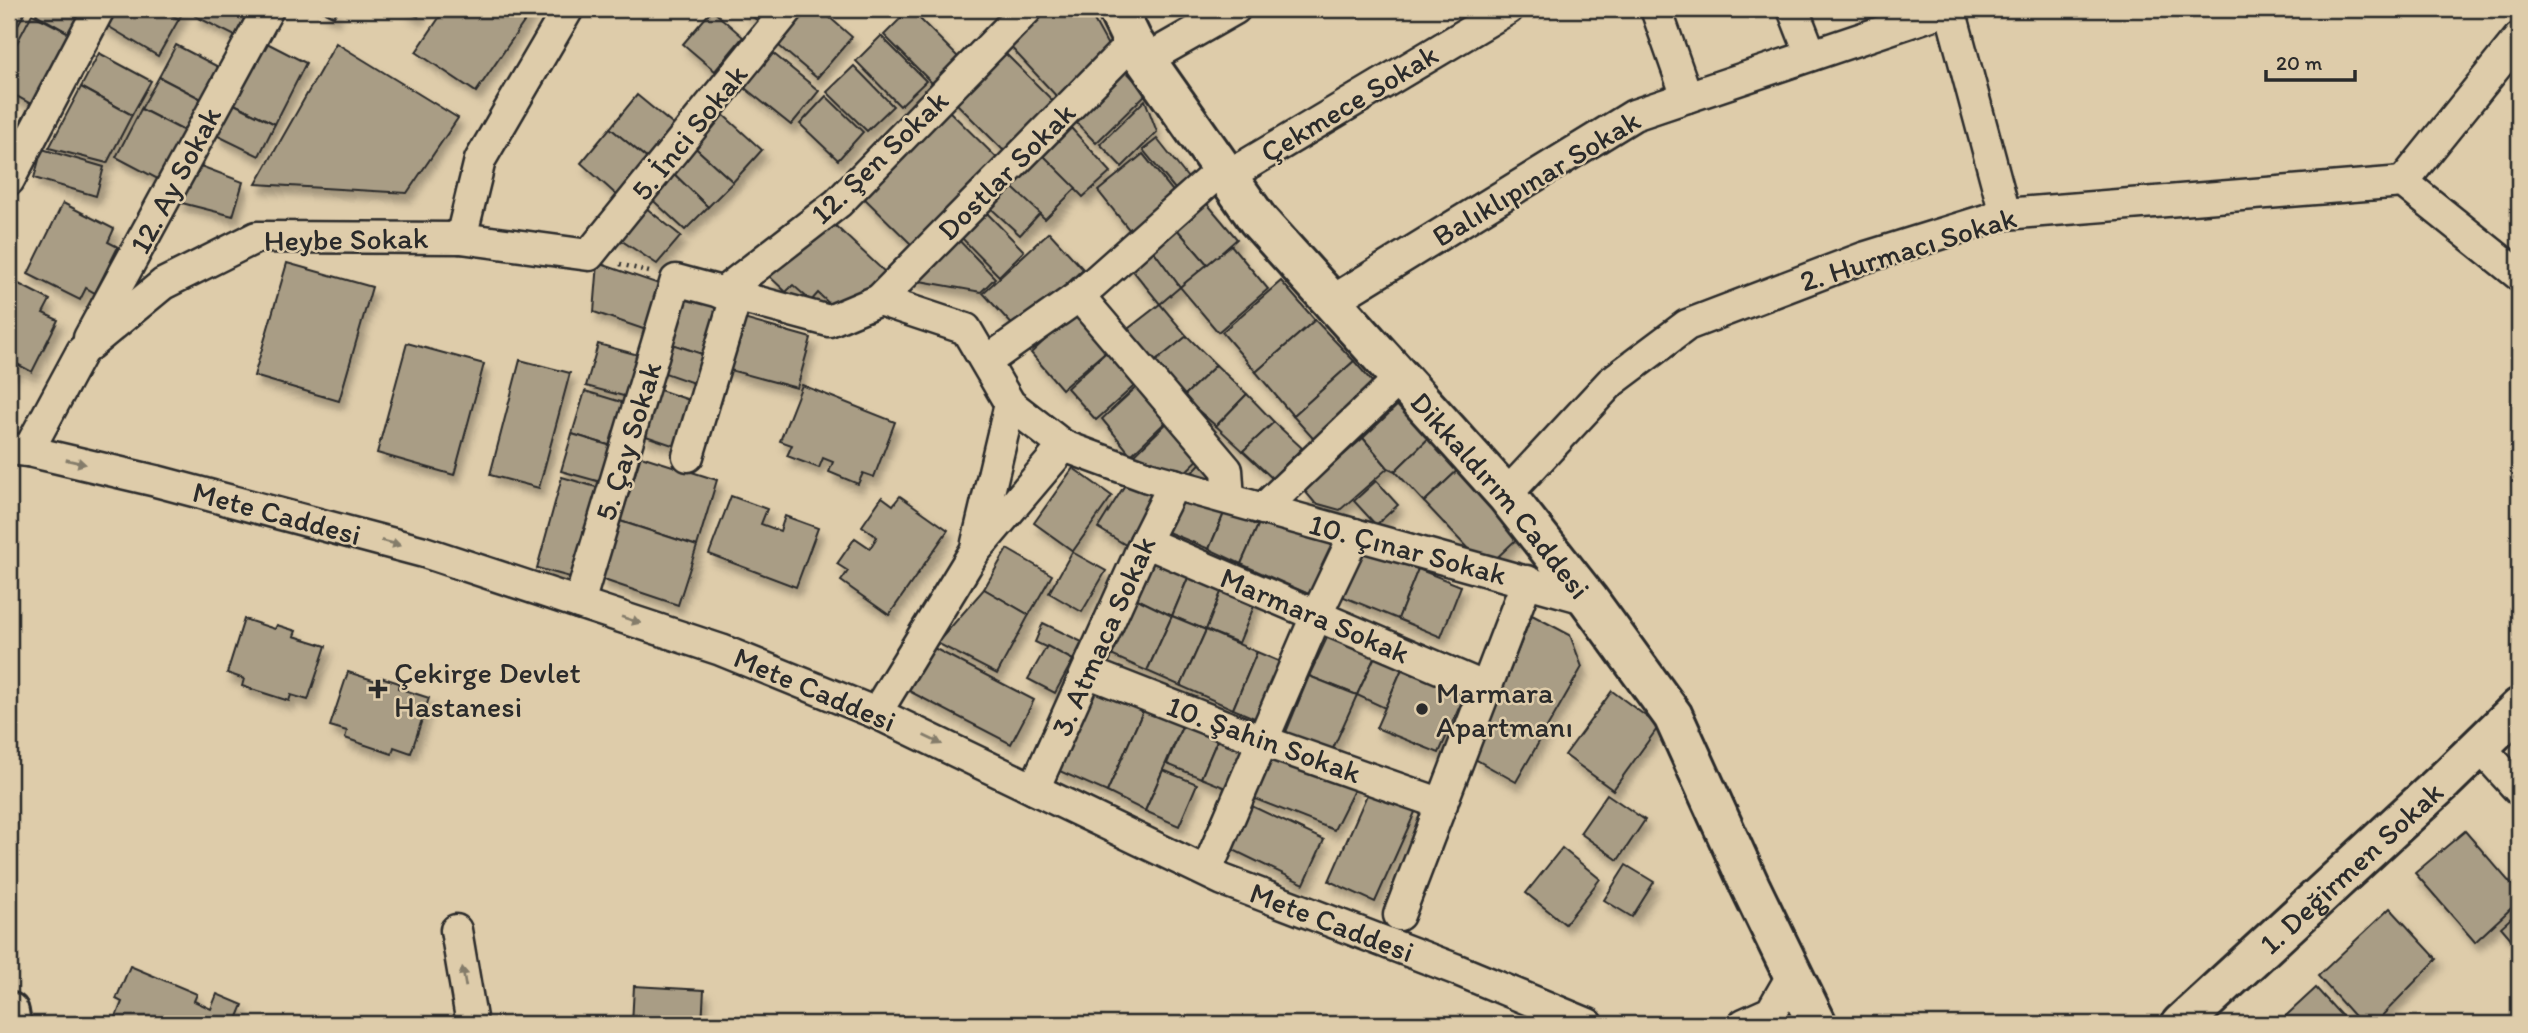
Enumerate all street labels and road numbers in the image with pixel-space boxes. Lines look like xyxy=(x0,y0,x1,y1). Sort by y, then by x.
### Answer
street label: Çekmece Sokak xyxy=(1254,35,1444,171)
street label: 5. İnci Sokak xyxy=(623,56,756,208)
street label: 12. Şen Sokak xyxy=(802,82,956,232)
street label: Dostlar Sokak xyxy=(929,94,1083,248)
street label: 12. Ay Sokak xyxy=(121,100,229,260)
street label: Balıklıpınar Sokak xyxy=(1425,101,1647,255)
street label: 2. Hurmacı Sokak xyxy=(1795,199,2021,299)
street label: Heybe Sokak xyxy=(263,219,429,259)
street label: 5. Çay Sokak xyxy=(586,357,670,525)
street label: Dikkaldırım Caddesi xyxy=(1403,383,1599,606)
street label: Mete Caddesi xyxy=(189,473,365,553)
street label: 10. Çınar Sokak xyxy=(1305,505,1511,593)
street label: 3. Atmaca Sokak xyxy=(1042,530,1164,742)
street label: Marmara Sokak xyxy=(1215,558,1415,672)
street label: Mete Caddesi xyxy=(728,638,902,740)
street label: 10. Şahin Sokak xyxy=(1162,687,1367,792)
street label: 1. Değirmen Sokak xyxy=(2251,773,2450,961)
street label: Mete Caddesi xyxy=(1245,874,1419,970)

